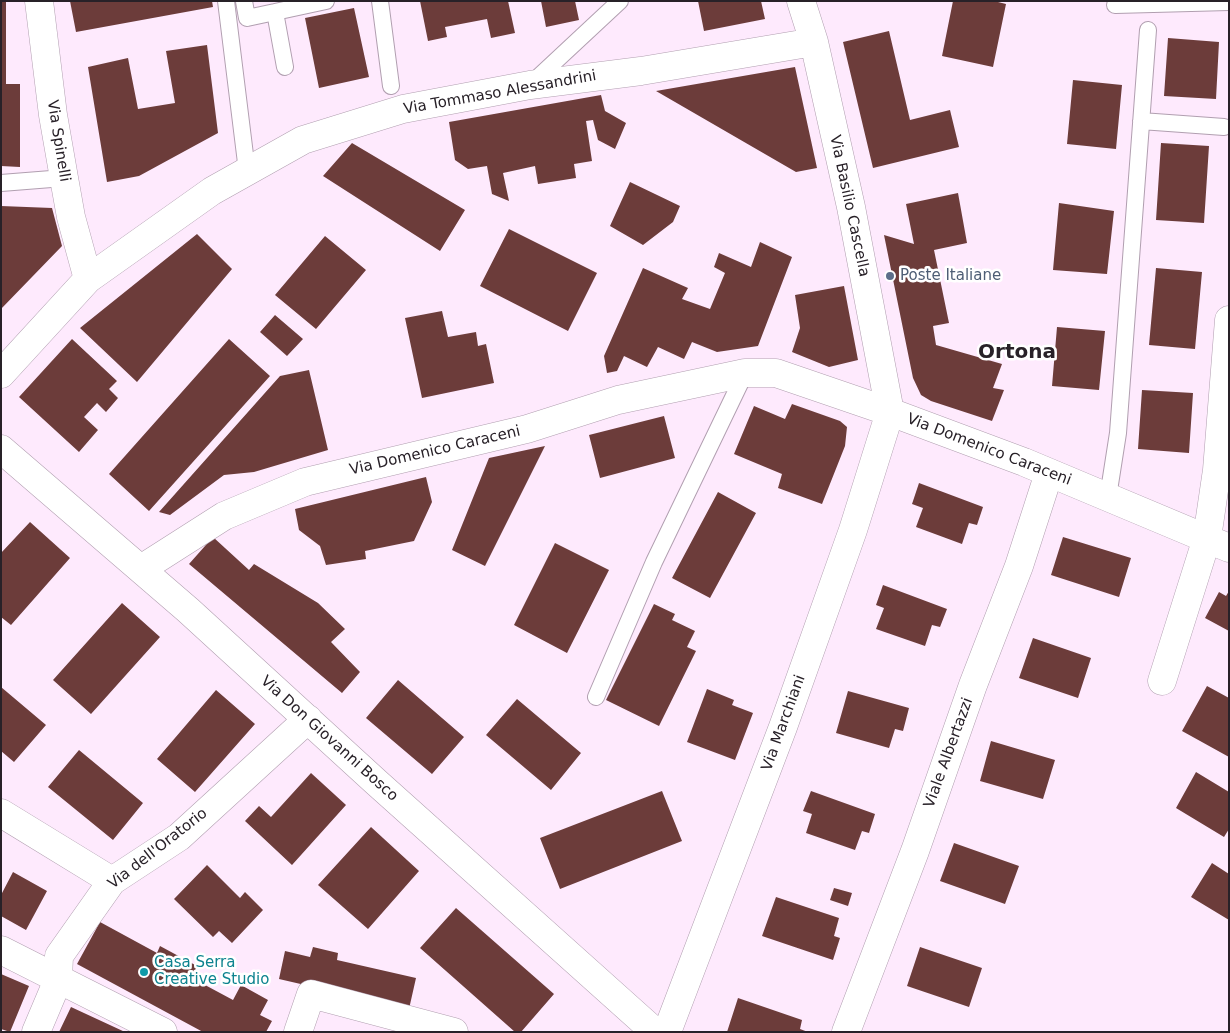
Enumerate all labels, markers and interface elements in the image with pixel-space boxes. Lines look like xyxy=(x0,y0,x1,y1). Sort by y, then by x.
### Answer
street label: Via Tommaso Alessandrini xyxy=(402,67,598,119)
street label: Via Spinelli xyxy=(43,99,73,183)
street label: Via Basilio Cascella xyxy=(825,134,873,278)
place label: Poste Italiane xyxy=(900,267,1001,285)
marker: Poste Italiane xyxy=(884,270,896,282)
district label: Ortona xyxy=(978,341,1056,365)
street label: Via Domenico Caraceni xyxy=(904,410,1074,490)
street label: Via Domenico Caraceni xyxy=(348,423,522,479)
street label: Via Don Giovanni Bosco xyxy=(257,673,401,805)
street label: Via Marchiani xyxy=(758,673,810,773)
street label: Viale Albertazzi xyxy=(921,696,977,810)
street label: Via dell'Oratorio xyxy=(105,805,211,893)
place label: Casa Serra Creative Studio xyxy=(154,954,269,989)
marker: Casa Serra Creative Studio xyxy=(138,966,150,978)

